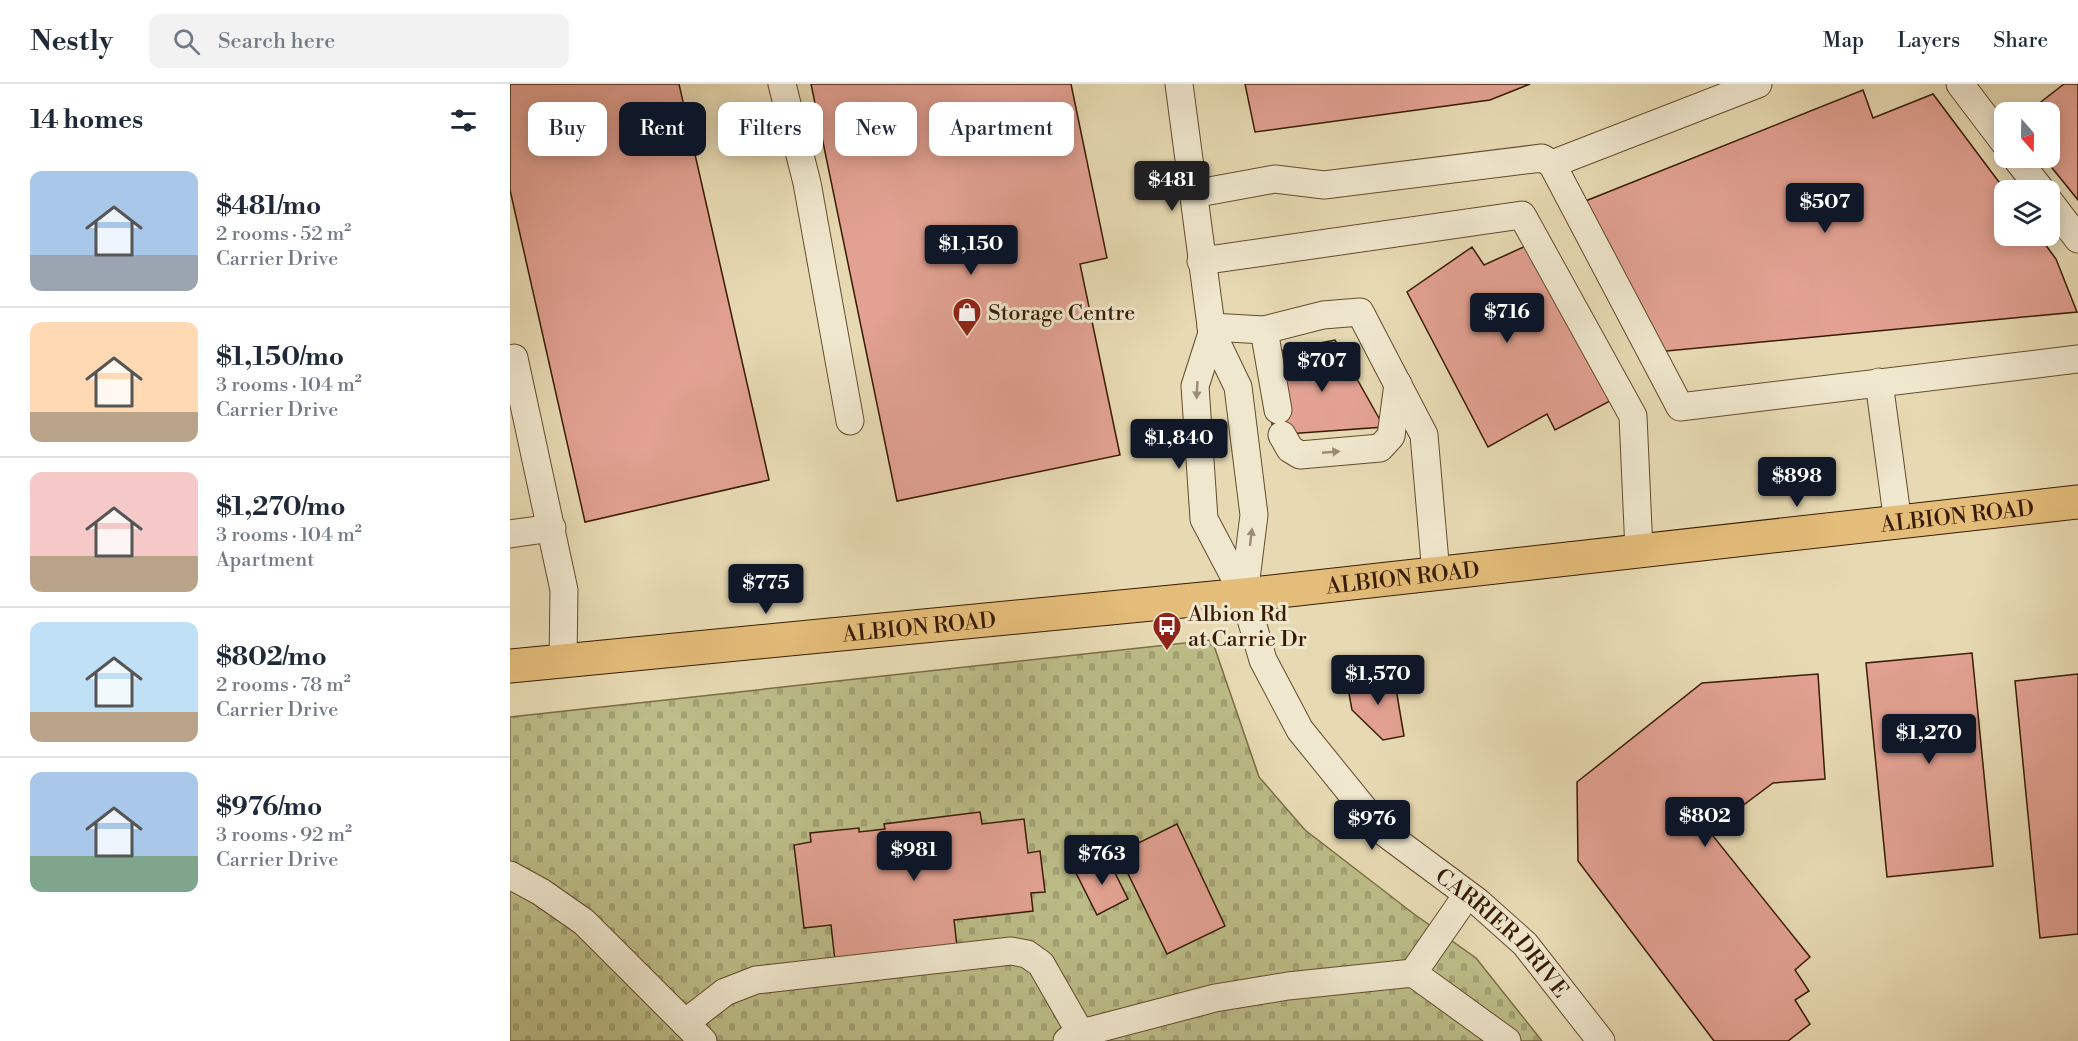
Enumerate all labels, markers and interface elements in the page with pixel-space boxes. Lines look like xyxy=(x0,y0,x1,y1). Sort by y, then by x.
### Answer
search box xyxy=(149,14,569,68)
text: Nestly xyxy=(30,24,113,59)
icon: search xyxy=(170,25,203,58)
text: Search here xyxy=(218,28,335,55)
text: Map xyxy=(1823,28,1864,54)
text: Layers xyxy=(1897,28,1960,54)
text: Share xyxy=(1993,28,2048,54)
chip: Buy xyxy=(528,102,607,156)
chip: Rent xyxy=(619,102,706,156)
chip: Filters xyxy=(718,102,823,156)
chip: New xyxy=(835,102,917,156)
chip: Apartment xyxy=(929,102,1074,156)
north arrow xyxy=(1994,102,2060,168)
map controls xyxy=(1994,102,2060,246)
text: 14 homes xyxy=(30,104,143,136)
icon: filters xyxy=(447,104,480,137)
pin: $481 xyxy=(1136,161,1208,212)
text: $481 xyxy=(1148,168,1196,193)
button: layers xyxy=(1994,180,2060,246)
pin: $507 xyxy=(1789,183,1861,234)
text: $481/mo xyxy=(216,190,321,222)
text: $507 xyxy=(1800,190,1850,215)
icon: home xyxy=(78,195,150,267)
text: 2 rooms · 52 m² xyxy=(216,222,351,247)
pin: $1,150 xyxy=(922,225,1020,276)
text: $1,150 xyxy=(939,232,1003,257)
text: Carrier Drive xyxy=(216,247,338,272)
pin: $716 xyxy=(1471,293,1543,344)
shop icon: Storage Centre xyxy=(951,296,983,338)
place label: Storage Centre xyxy=(988,300,1135,327)
text: $716 xyxy=(1484,300,1530,325)
text: $1,150/mo xyxy=(216,341,344,373)
pin: $707 xyxy=(1286,342,1358,393)
icon: home xyxy=(78,346,150,418)
text: $707 xyxy=(1297,349,1347,374)
text: 3 rooms · 104 m² xyxy=(216,373,362,398)
one-way arrow xyxy=(1192,380,1201,399)
text: Carrier Drive xyxy=(216,398,338,423)
pin: $1,840 xyxy=(1130,419,1228,470)
text: $1,840 xyxy=(1145,426,1213,451)
one-way arrow xyxy=(1321,447,1340,457)
pin: $898 xyxy=(1761,457,1833,508)
text: $898 xyxy=(1772,464,1822,489)
text: $1,270/mo xyxy=(216,491,346,523)
street label: ALBION ROAD xyxy=(1878,495,2036,539)
icon: home xyxy=(78,496,150,568)
text: 3 rooms · 104 m² xyxy=(216,523,362,548)
one-way arrow xyxy=(1247,528,1256,547)
text: Apartment xyxy=(216,548,314,573)
street label: ALBION ROAD xyxy=(1323,557,1481,601)
pin: $775 xyxy=(730,564,802,615)
text: $775 xyxy=(742,571,790,596)
place label: Albion Rd at Carrie Dr xyxy=(1187,601,1307,653)
street label: ALBION ROAD xyxy=(840,607,997,649)
bus stop icon: Albion Rd at Carrie Dr xyxy=(1151,610,1183,652)
text: $802/mo xyxy=(216,641,327,673)
icon: home xyxy=(78,646,150,718)
pin: $1,570 xyxy=(1329,655,1427,706)
text: $1,570 xyxy=(1345,662,1411,687)
text: 2 rooms · 78 m² xyxy=(216,673,351,698)
text: Carrier Drive xyxy=(216,698,338,723)
pin: $1,270 xyxy=(1880,714,1978,765)
text: $1,270 xyxy=(1896,721,1962,746)
text: $976/mo xyxy=(216,791,322,823)
icon: home xyxy=(78,796,150,868)
pin: $802 xyxy=(1669,797,1741,848)
pin: $976 xyxy=(1336,800,1408,851)
text: $802 xyxy=(1679,804,1731,829)
text: $976 xyxy=(1348,807,1396,832)
text: 3 rooms · 92 m² xyxy=(216,823,352,848)
pin: $981 xyxy=(878,831,950,882)
pin: $763 xyxy=(1066,835,1138,886)
text: $981 xyxy=(891,838,937,863)
text: $763 xyxy=(1078,842,1126,867)
text: Carrier Drive xyxy=(216,848,338,873)
street label: CARRIER DRIVE xyxy=(1429,863,1574,1003)

